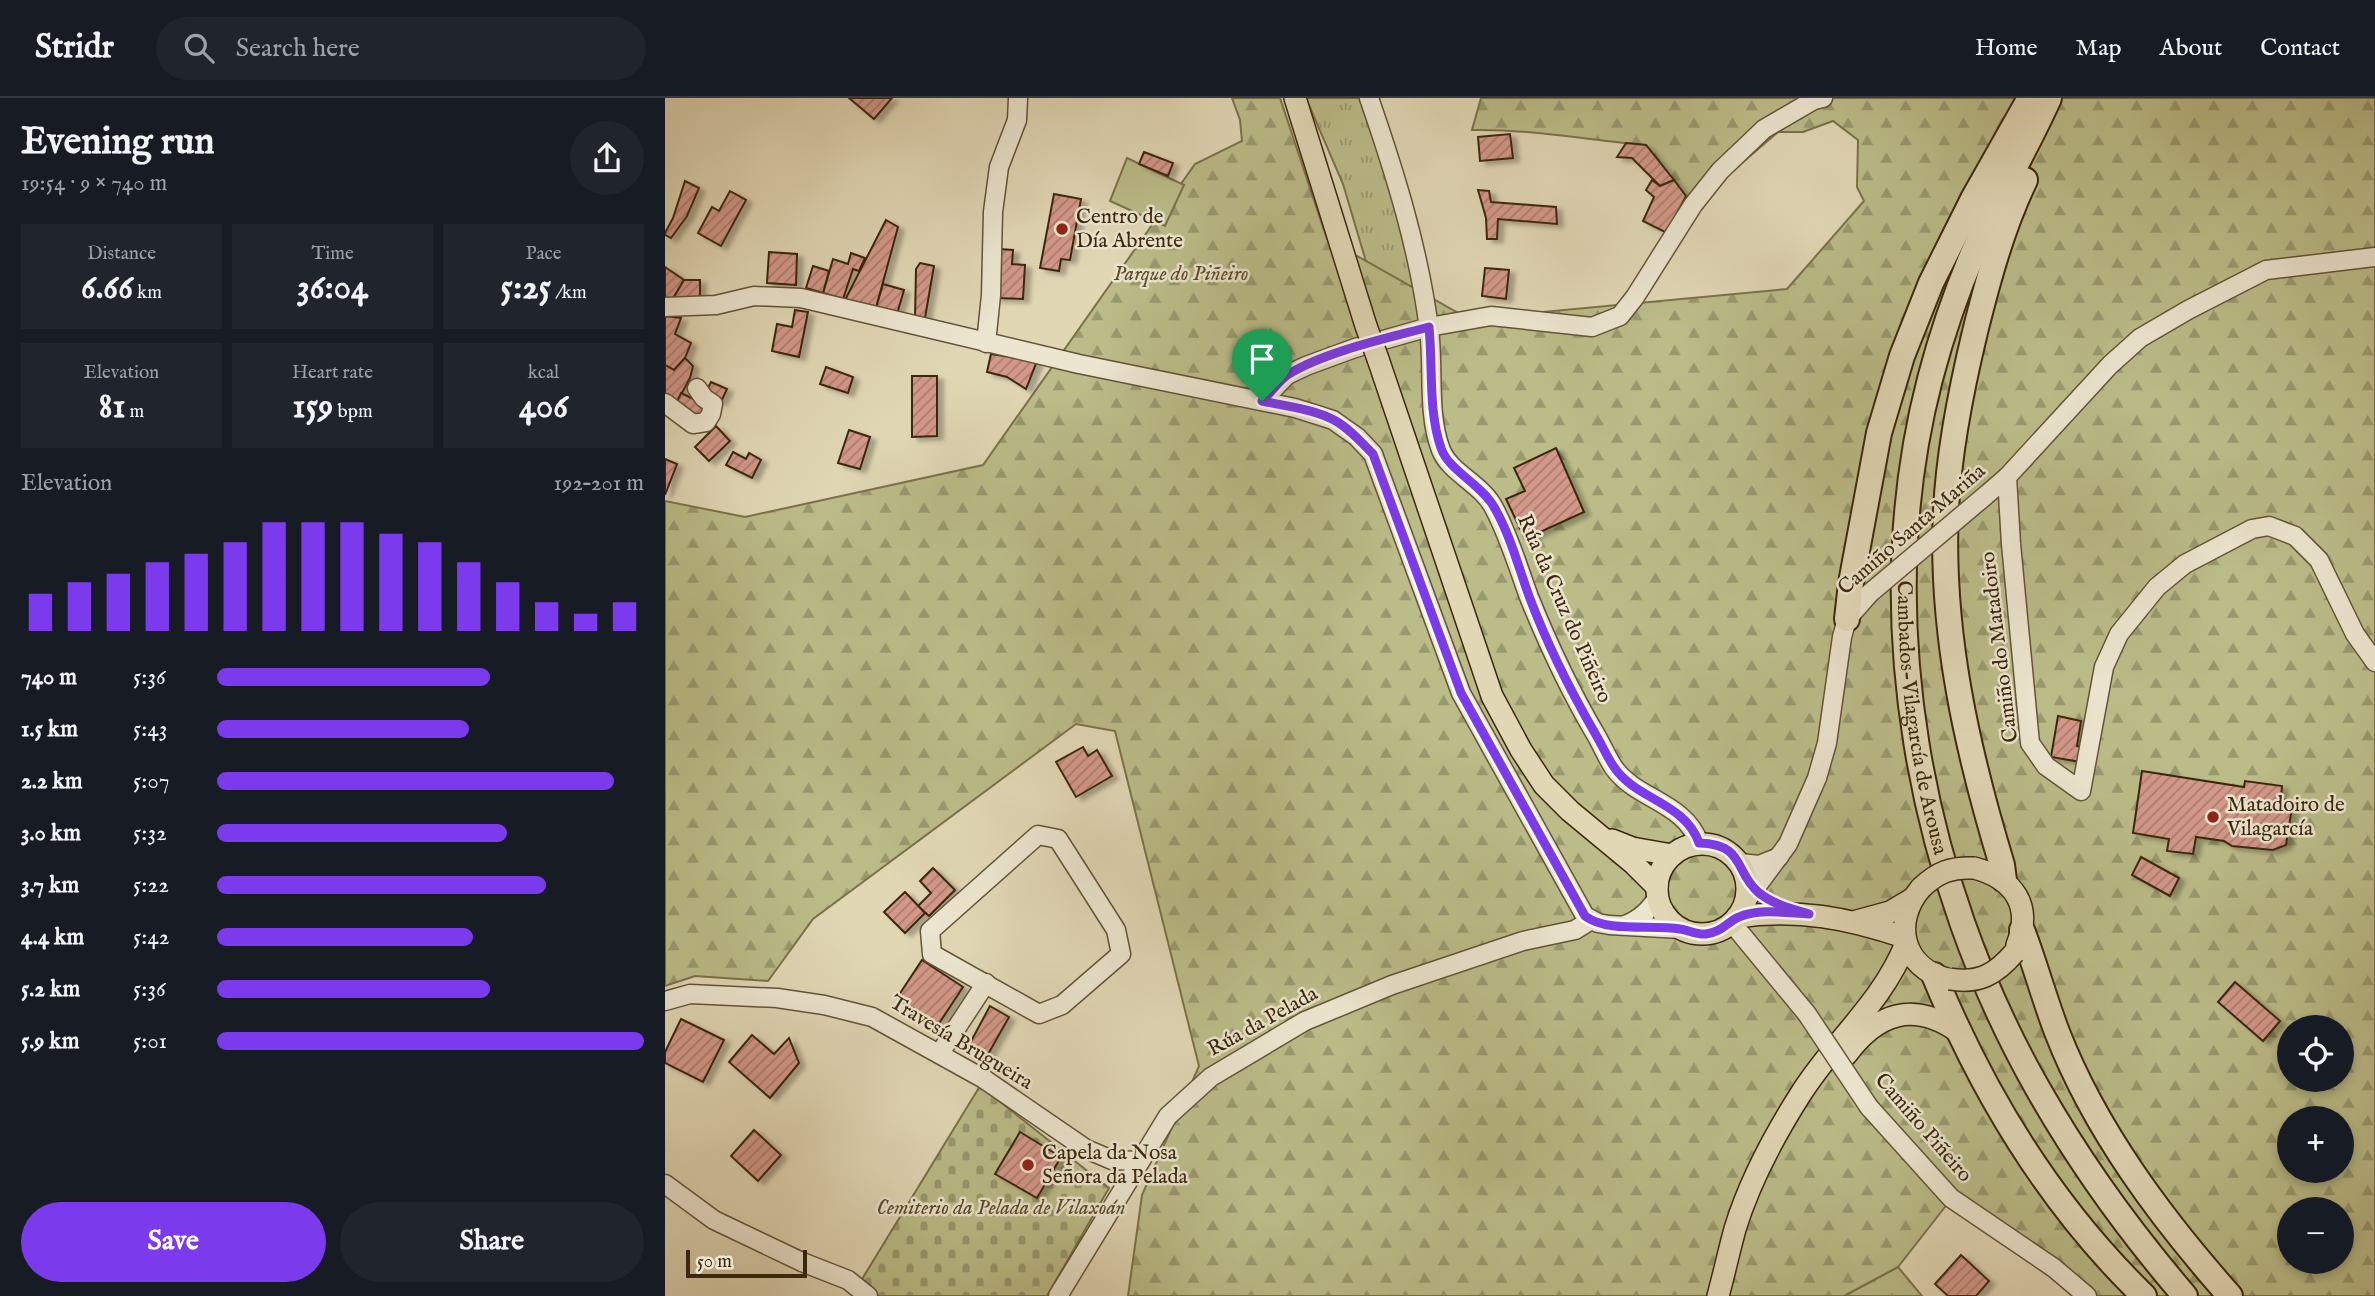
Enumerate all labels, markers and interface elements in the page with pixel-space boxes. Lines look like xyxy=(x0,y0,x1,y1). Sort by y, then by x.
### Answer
search box xyxy=(156,17,646,80)
text: Stridr xyxy=(35,27,114,69)
icon: search xyxy=(180,29,218,67)
text: Search here xyxy=(236,32,360,65)
text: Home xyxy=(1975,33,2038,64)
text: Map xyxy=(2076,33,2122,64)
text: About xyxy=(2160,33,2222,64)
text: Contact xyxy=(2260,33,2340,64)
text: Evening run xyxy=(21,119,215,167)
button: share xyxy=(570,121,644,195)
text: 19:54 · 9 × 740 m xyxy=(21,169,167,198)
place label: Centro de Día Abrente xyxy=(1076,204,1183,255)
marker: Centro de Día Abrente xyxy=(1054,221,1070,237)
text: Distance xyxy=(87,242,156,266)
text: Time xyxy=(311,242,354,266)
text: Pace xyxy=(526,242,561,266)
park label: Parque do Piñeiro xyxy=(1113,261,1249,288)
text: 6.66 xyxy=(81,266,133,311)
text: 36:04 xyxy=(297,266,368,311)
text: 5:25 xyxy=(500,266,551,311)
text: km xyxy=(133,281,162,305)
text: /km xyxy=(551,281,587,305)
pin xyxy=(1232,329,1292,401)
icon: arrive xyxy=(1243,340,1281,378)
text: Elevation xyxy=(84,361,159,385)
text: Heart rate xyxy=(292,361,373,385)
text: kcal xyxy=(528,361,559,385)
text: 81 xyxy=(99,385,125,430)
text: 159 xyxy=(292,385,333,430)
text: 406 xyxy=(519,385,568,430)
text: m xyxy=(125,400,144,424)
text: bpm xyxy=(333,400,373,424)
street label: Camiño Santa Mariña xyxy=(1832,458,1992,602)
text: Elevation xyxy=(21,469,112,498)
text: 192–201 m xyxy=(554,469,644,498)
street label: Rúa da Cruz do Piñeiro xyxy=(1510,511,1618,707)
street label: Camiño do Matadoiro xyxy=(1975,550,2025,744)
street label: Cambados-Vilagarcía de Arousa xyxy=(1890,580,1954,859)
text: 740 m xyxy=(21,663,77,692)
text: 5:36 xyxy=(133,663,166,692)
text: 1.5 km xyxy=(21,715,78,744)
text: 5:43 xyxy=(133,715,167,744)
text: 2.2 km xyxy=(21,767,83,796)
text: 5:07 xyxy=(133,767,169,796)
place label: Matadoiro de Vilagarcía xyxy=(2226,792,2345,843)
marker: Matadoiro de Vilagarcía xyxy=(2205,809,2221,825)
text: 3.0 km xyxy=(21,819,81,848)
text: 5:32 xyxy=(133,819,167,848)
text: 3.7 km xyxy=(21,871,79,900)
text: 5:22 xyxy=(133,871,169,900)
text: 4.4 km xyxy=(21,923,84,952)
text: 5:42 xyxy=(133,923,169,952)
text: 5.2 km xyxy=(21,975,80,1004)
text: 5:36 xyxy=(133,975,166,1004)
street label: Rúa da Pelada xyxy=(1203,980,1324,1063)
street label: Travesía Brugueira xyxy=(884,990,1038,1097)
map controls xyxy=(2277,1015,2354,1274)
button: locate xyxy=(2277,1015,2354,1092)
text: 5.9 km xyxy=(21,1027,79,1056)
text: 5:01 xyxy=(133,1027,167,1056)
street label: Camiño Piñeiro xyxy=(1868,1068,1978,1188)
button: + xyxy=(2277,1106,2354,1183)
place label: Capela da Nosa Señora da Pelada xyxy=(1042,1140,1189,1191)
marker: Capela da Nosa Señora da Pelada xyxy=(1020,1157,1036,1173)
park label: Cemiterio da Pelada de Vilaxoán xyxy=(876,1195,1126,1222)
button: − xyxy=(2277,1197,2354,1274)
button: Save xyxy=(21,1202,326,1282)
button: Share xyxy=(340,1202,644,1282)
scale bar xyxy=(686,1247,807,1279)
text: 50 m xyxy=(697,1250,732,1274)

